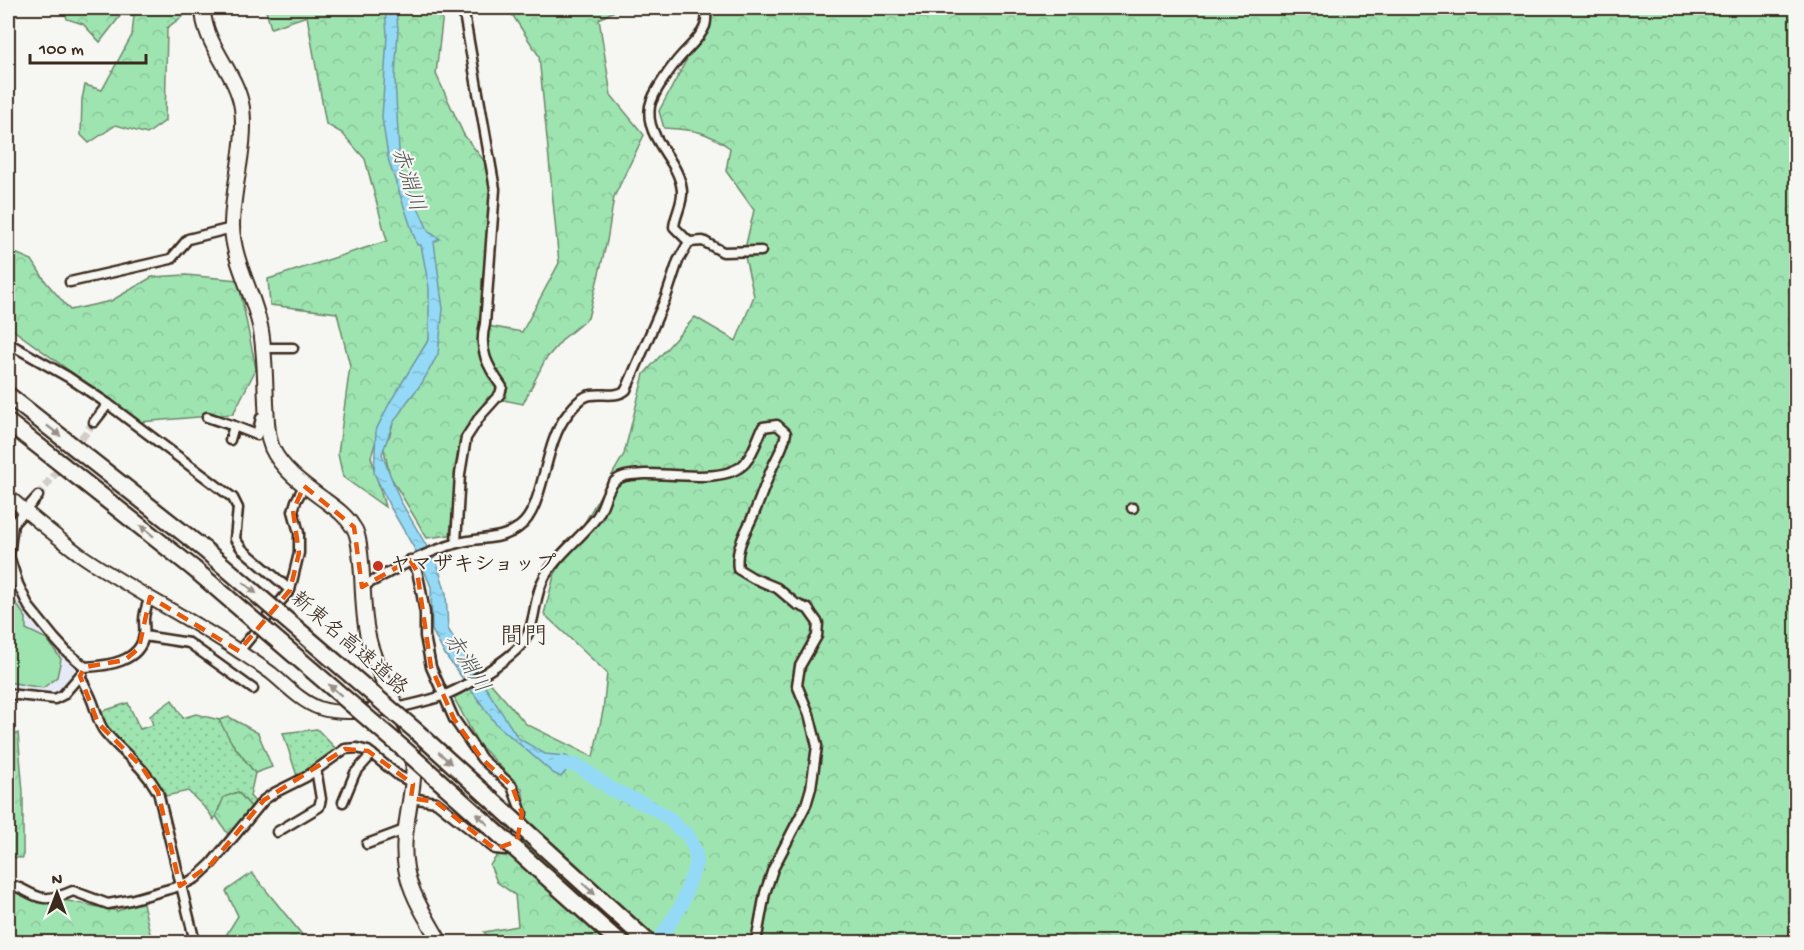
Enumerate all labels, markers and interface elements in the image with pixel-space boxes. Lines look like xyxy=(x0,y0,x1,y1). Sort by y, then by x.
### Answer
scale bar xyxy=(30,27,146,65)
text: 100 m xyxy=(38,40,84,61)
water label: 赤淵川 xyxy=(384,144,429,215)
one-way arrow xyxy=(46,425,62,437)
one-way arrow xyxy=(139,525,155,538)
place label: ヤマザキショップ xyxy=(390,553,556,579)
marker: ヤマザキショップ xyxy=(371,559,385,573)
one-way arrow xyxy=(242,581,257,594)
street label: 新東名高速道路 xyxy=(284,586,413,703)
district label: 間門 xyxy=(500,624,548,653)
water label: 赤淵川 xyxy=(436,629,494,699)
one-way arrow xyxy=(328,684,343,697)
one-way arrow xyxy=(437,751,452,765)
one-way arrow xyxy=(475,813,490,826)
north arrow xyxy=(27,863,87,923)
text: N xyxy=(52,872,63,891)
one-way arrow xyxy=(581,882,596,896)

